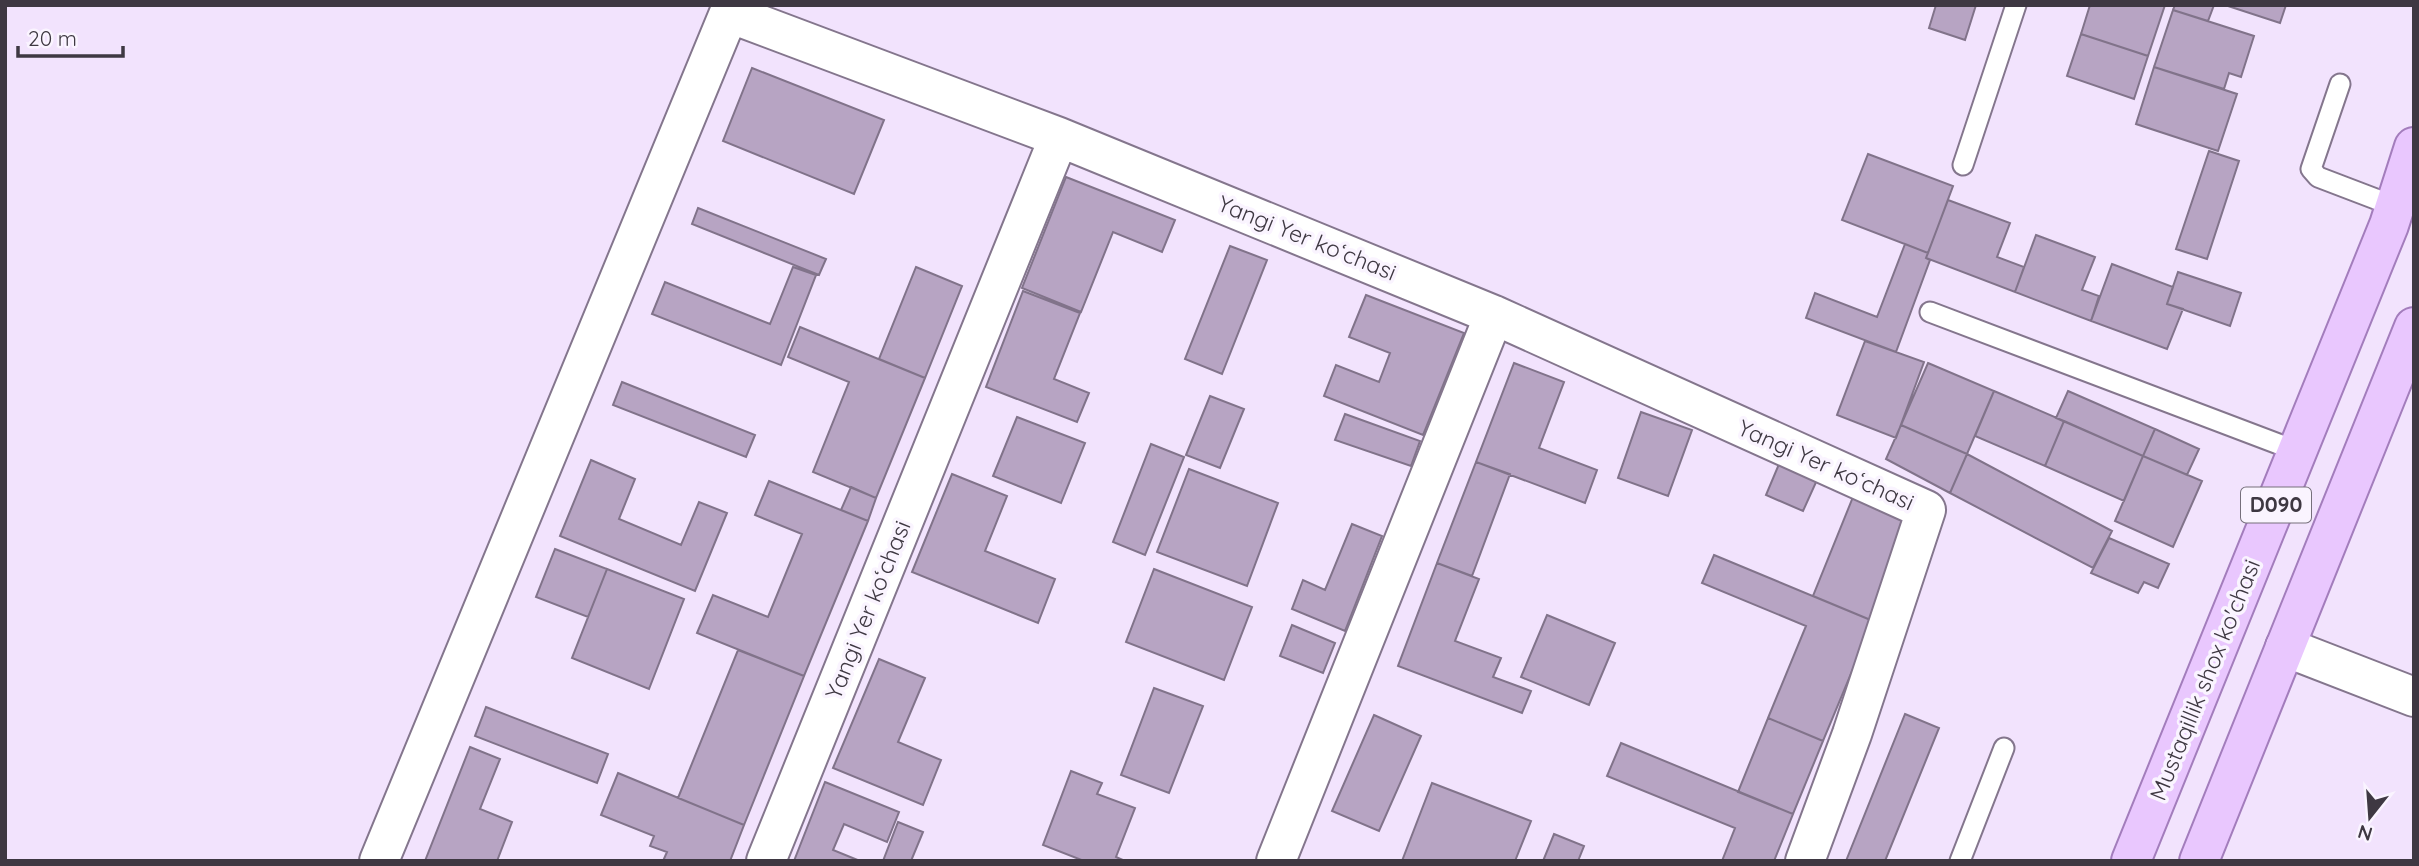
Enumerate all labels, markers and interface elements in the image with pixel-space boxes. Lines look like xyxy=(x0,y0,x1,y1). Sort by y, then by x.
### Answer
scale bar xyxy=(18,14,122,58)
text: 20 m xyxy=(28,25,77,51)
street label: Yangi Yer koʻchasi xyxy=(1214,189,1401,287)
street label: Yangi Yer koʻchasi xyxy=(1734,413,1919,516)
road number: D090 xyxy=(2241,488,2311,522)
street label: Yangi Yer koʻchasi xyxy=(819,516,917,703)
street label: Mustaqillik shox ko'chasi xyxy=(2143,555,2266,804)
north arrow xyxy=(2335,782,2405,852)
text: N xyxy=(2355,820,2375,847)

